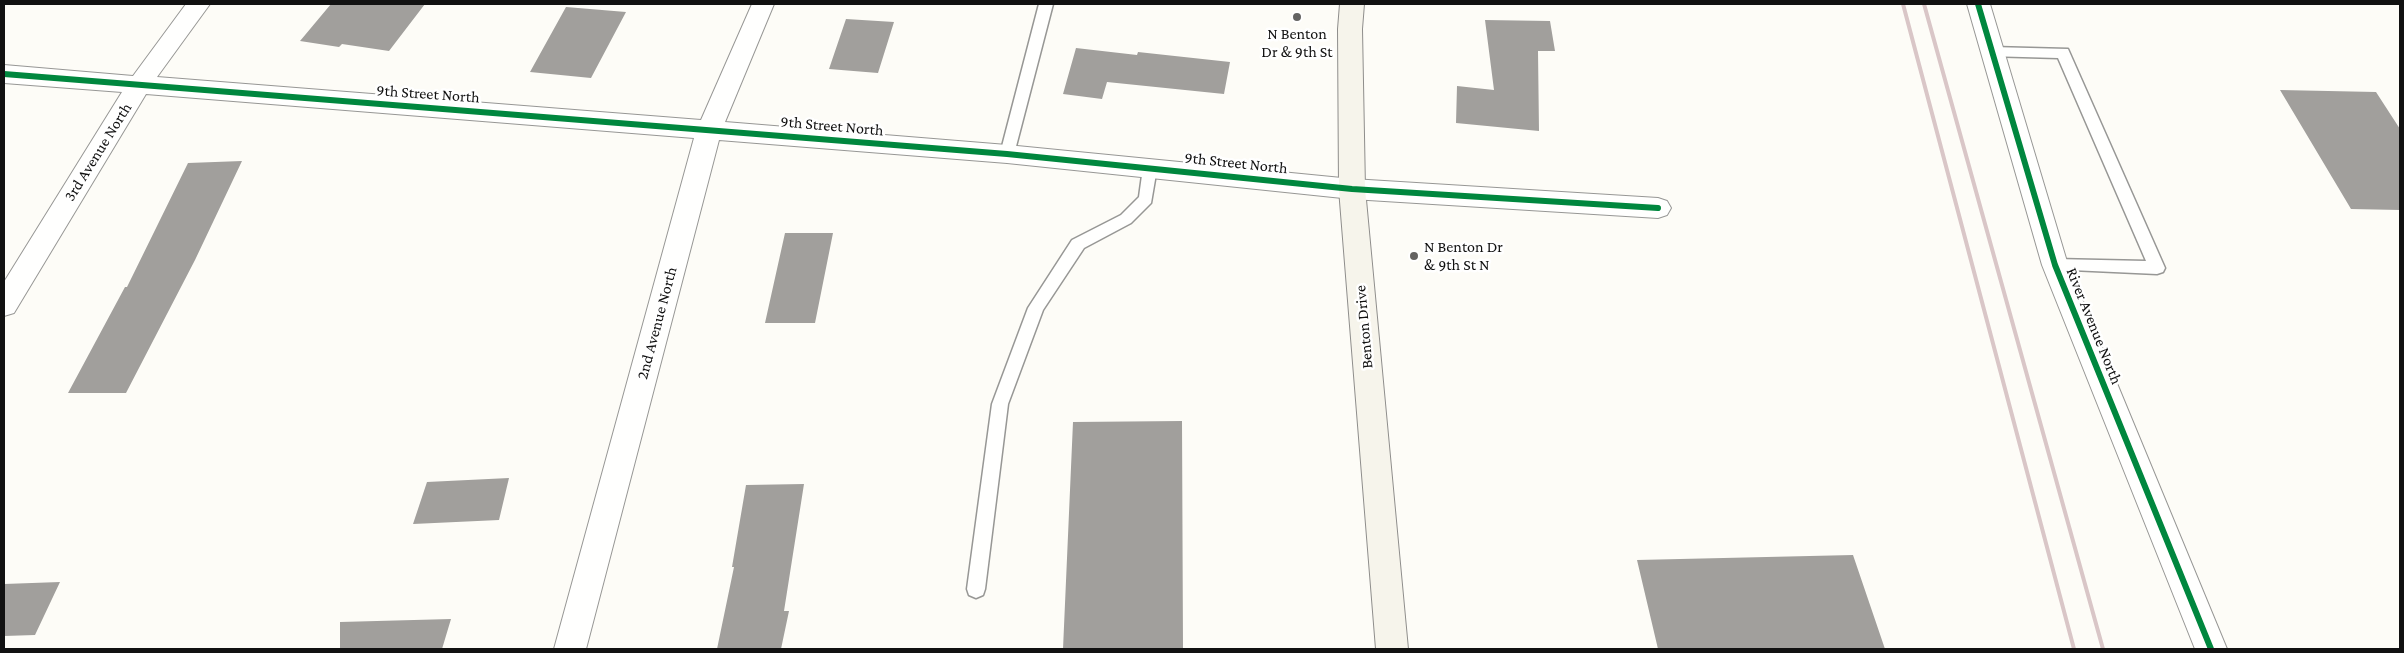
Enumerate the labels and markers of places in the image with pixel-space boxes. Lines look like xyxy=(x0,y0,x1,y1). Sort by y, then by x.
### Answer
marker: N Benton Dr & 9th St xyxy=(1291,11,1303,23)
place label: N Benton Dr & 9th St xyxy=(1261,24,1333,62)
place label: N Benton Dr & 9th St N xyxy=(1424,237,1503,275)
marker: N Benton Dr & 9th St N xyxy=(1408,250,1420,262)

